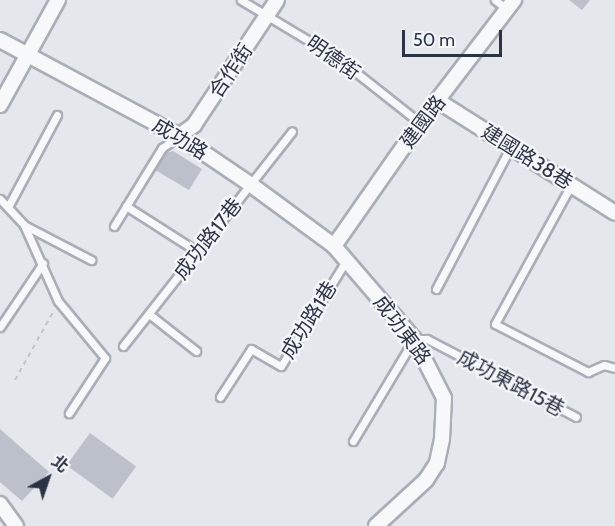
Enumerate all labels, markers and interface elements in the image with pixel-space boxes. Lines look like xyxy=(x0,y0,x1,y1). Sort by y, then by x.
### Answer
scale bar xyxy=(405,18,506,56)
text: 50 m xyxy=(413,29,455,51)
street label: 明德街 xyxy=(302,31,364,85)
street label: 合作街 xyxy=(204,39,258,103)
street label: 建國路 xyxy=(395,91,451,153)
street label: 成功路 xyxy=(148,113,212,165)
street label: 建國路38巷 xyxy=(477,120,577,194)
street label: 成功路17巷 xyxy=(169,194,247,284)
street label: 成功路1巷 xyxy=(276,277,342,363)
street label: 成功東路 xyxy=(368,291,436,369)
street label: 成功東路15巷 xyxy=(454,345,568,421)
north arrow xyxy=(18,448,78,508)
text: 北 xyxy=(48,451,72,476)

